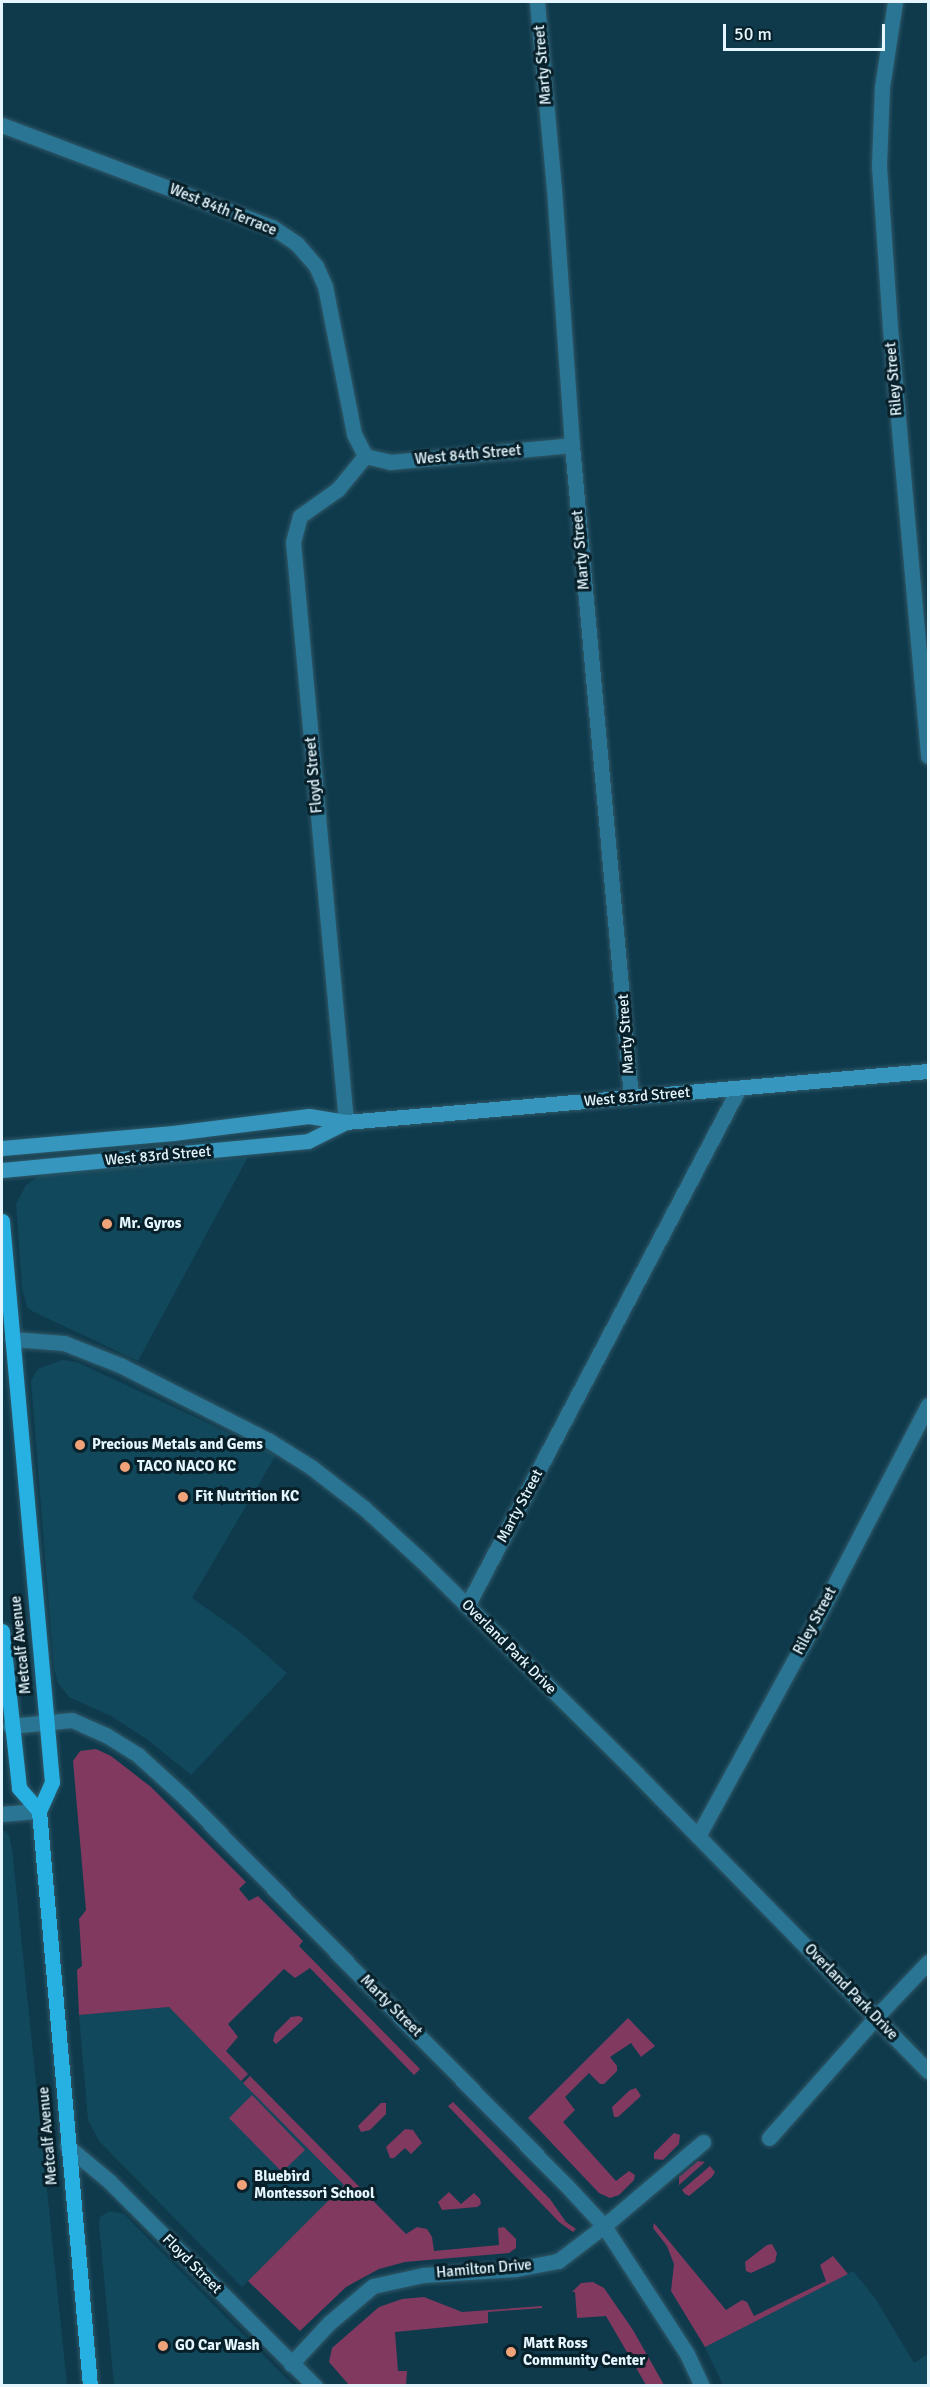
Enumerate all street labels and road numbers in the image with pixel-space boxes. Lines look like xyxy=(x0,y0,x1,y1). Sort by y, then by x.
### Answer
street label: Marty Street xyxy=(531,24,555,106)
street label: West 84th Terrace xyxy=(167,180,279,240)
street label: Riley Street xyxy=(882,341,906,417)
street label: West 84th Street xyxy=(414,441,522,469)
street label: Marty Street xyxy=(569,509,593,591)
street label: Floyd Street xyxy=(302,736,326,814)
street label: Marty Street xyxy=(614,993,638,1075)
street label: West 83rd Street xyxy=(583,1083,691,1111)
street label: West 83rd Street xyxy=(104,1142,212,1170)
street label: Marty Street xyxy=(493,1466,547,1546)
street label: Riley Street xyxy=(790,1584,840,1658)
street label: Metcalf Avenue xyxy=(7,1595,35,1695)
street label: Overland Park Drive xyxy=(458,1596,560,1698)
street label: Overland Park Drive xyxy=(801,1940,901,2044)
street label: Marty Street xyxy=(356,1971,426,2041)
street label: Metcalf Avenue xyxy=(35,2086,61,2186)
street label: Floyd Street xyxy=(158,2230,226,2298)
street label: Hamilton Drive xyxy=(435,2256,533,2282)

